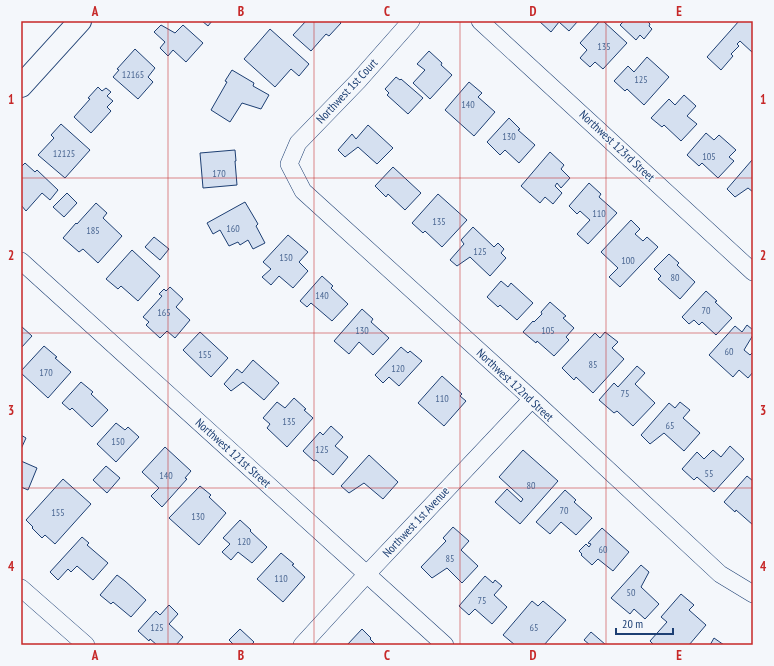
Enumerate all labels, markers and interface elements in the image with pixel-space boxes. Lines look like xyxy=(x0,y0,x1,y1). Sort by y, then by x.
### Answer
text: A xyxy=(91,3,99,20)
text: B xyxy=(238,3,244,20)
text: C xyxy=(384,3,390,20)
text: D xyxy=(530,3,537,20)
text: E xyxy=(676,3,682,20)
house number: 135 xyxy=(597,40,611,53)
street label: Northwest 1st Court xyxy=(313,55,381,126)
house number: 12165 xyxy=(122,68,144,81)
house number: 125 xyxy=(634,73,648,86)
text: 1 xyxy=(8,91,14,108)
text: 1 xyxy=(760,91,766,108)
house number: 140 xyxy=(461,98,475,111)
street label: Northwest 123rd Street xyxy=(576,107,659,185)
house number: 130 xyxy=(502,130,516,143)
house number: 12125 xyxy=(53,147,75,160)
house number: 105 xyxy=(702,150,716,163)
house number: 170 xyxy=(212,167,226,180)
house number: 110 xyxy=(592,207,606,220)
house number: 135 xyxy=(432,215,446,228)
house number: 160 xyxy=(226,222,240,235)
house number: 185 xyxy=(86,224,100,237)
house number: 125 xyxy=(473,245,487,258)
text: 2 xyxy=(8,247,14,264)
text: 2 xyxy=(760,247,766,264)
house number: 150 xyxy=(279,251,293,264)
house number: 100 xyxy=(621,254,635,267)
house number: 80 xyxy=(671,271,680,284)
house number: 140 xyxy=(315,289,329,302)
house number: 70 xyxy=(702,304,711,317)
house number: 165 xyxy=(157,306,171,319)
house number: 130 xyxy=(355,324,369,337)
house number: 105 xyxy=(541,324,555,337)
street label: Northwest 122nd Street xyxy=(474,345,557,425)
house number: 60 xyxy=(725,345,734,358)
house number: 155 xyxy=(198,348,212,361)
house number: 85 xyxy=(589,358,598,371)
house number: 120 xyxy=(391,362,405,375)
house number: 170 xyxy=(39,366,53,379)
house number: 75 xyxy=(621,387,630,400)
house number: 110 xyxy=(435,392,449,405)
text: 3 xyxy=(8,402,14,419)
text: 3 xyxy=(760,402,766,419)
street label: Northwest 121st Street xyxy=(192,415,275,491)
house number: 135 xyxy=(282,415,296,428)
house number: 65 xyxy=(666,419,675,432)
house number: 150 xyxy=(111,435,125,448)
house number: 125 xyxy=(315,443,329,456)
house number: 55 xyxy=(705,467,714,480)
house number: 140 xyxy=(159,469,173,482)
house number: 80 xyxy=(527,479,536,492)
street label: Northwest 1st Avenue xyxy=(379,483,452,560)
house number: 70 xyxy=(560,504,569,517)
house number: 155 xyxy=(51,506,65,519)
house number: 130 xyxy=(191,510,205,523)
house number: 120 xyxy=(237,535,251,548)
house number: 60 xyxy=(599,543,608,556)
house number: 85 xyxy=(446,552,455,565)
text: 4 xyxy=(8,558,15,575)
text: 4 xyxy=(760,558,767,575)
house number: 110 xyxy=(274,572,288,585)
house number: 50 xyxy=(627,586,636,599)
house number: 75 xyxy=(478,594,487,607)
scale bar xyxy=(616,610,673,636)
text: 20 m xyxy=(622,616,643,631)
house number: 125 xyxy=(150,621,164,634)
house number: 65 xyxy=(530,621,539,634)
text: A xyxy=(91,647,99,664)
text: B xyxy=(238,647,244,664)
text: C xyxy=(384,647,390,664)
text: D xyxy=(530,647,537,664)
text: E xyxy=(676,647,682,664)

